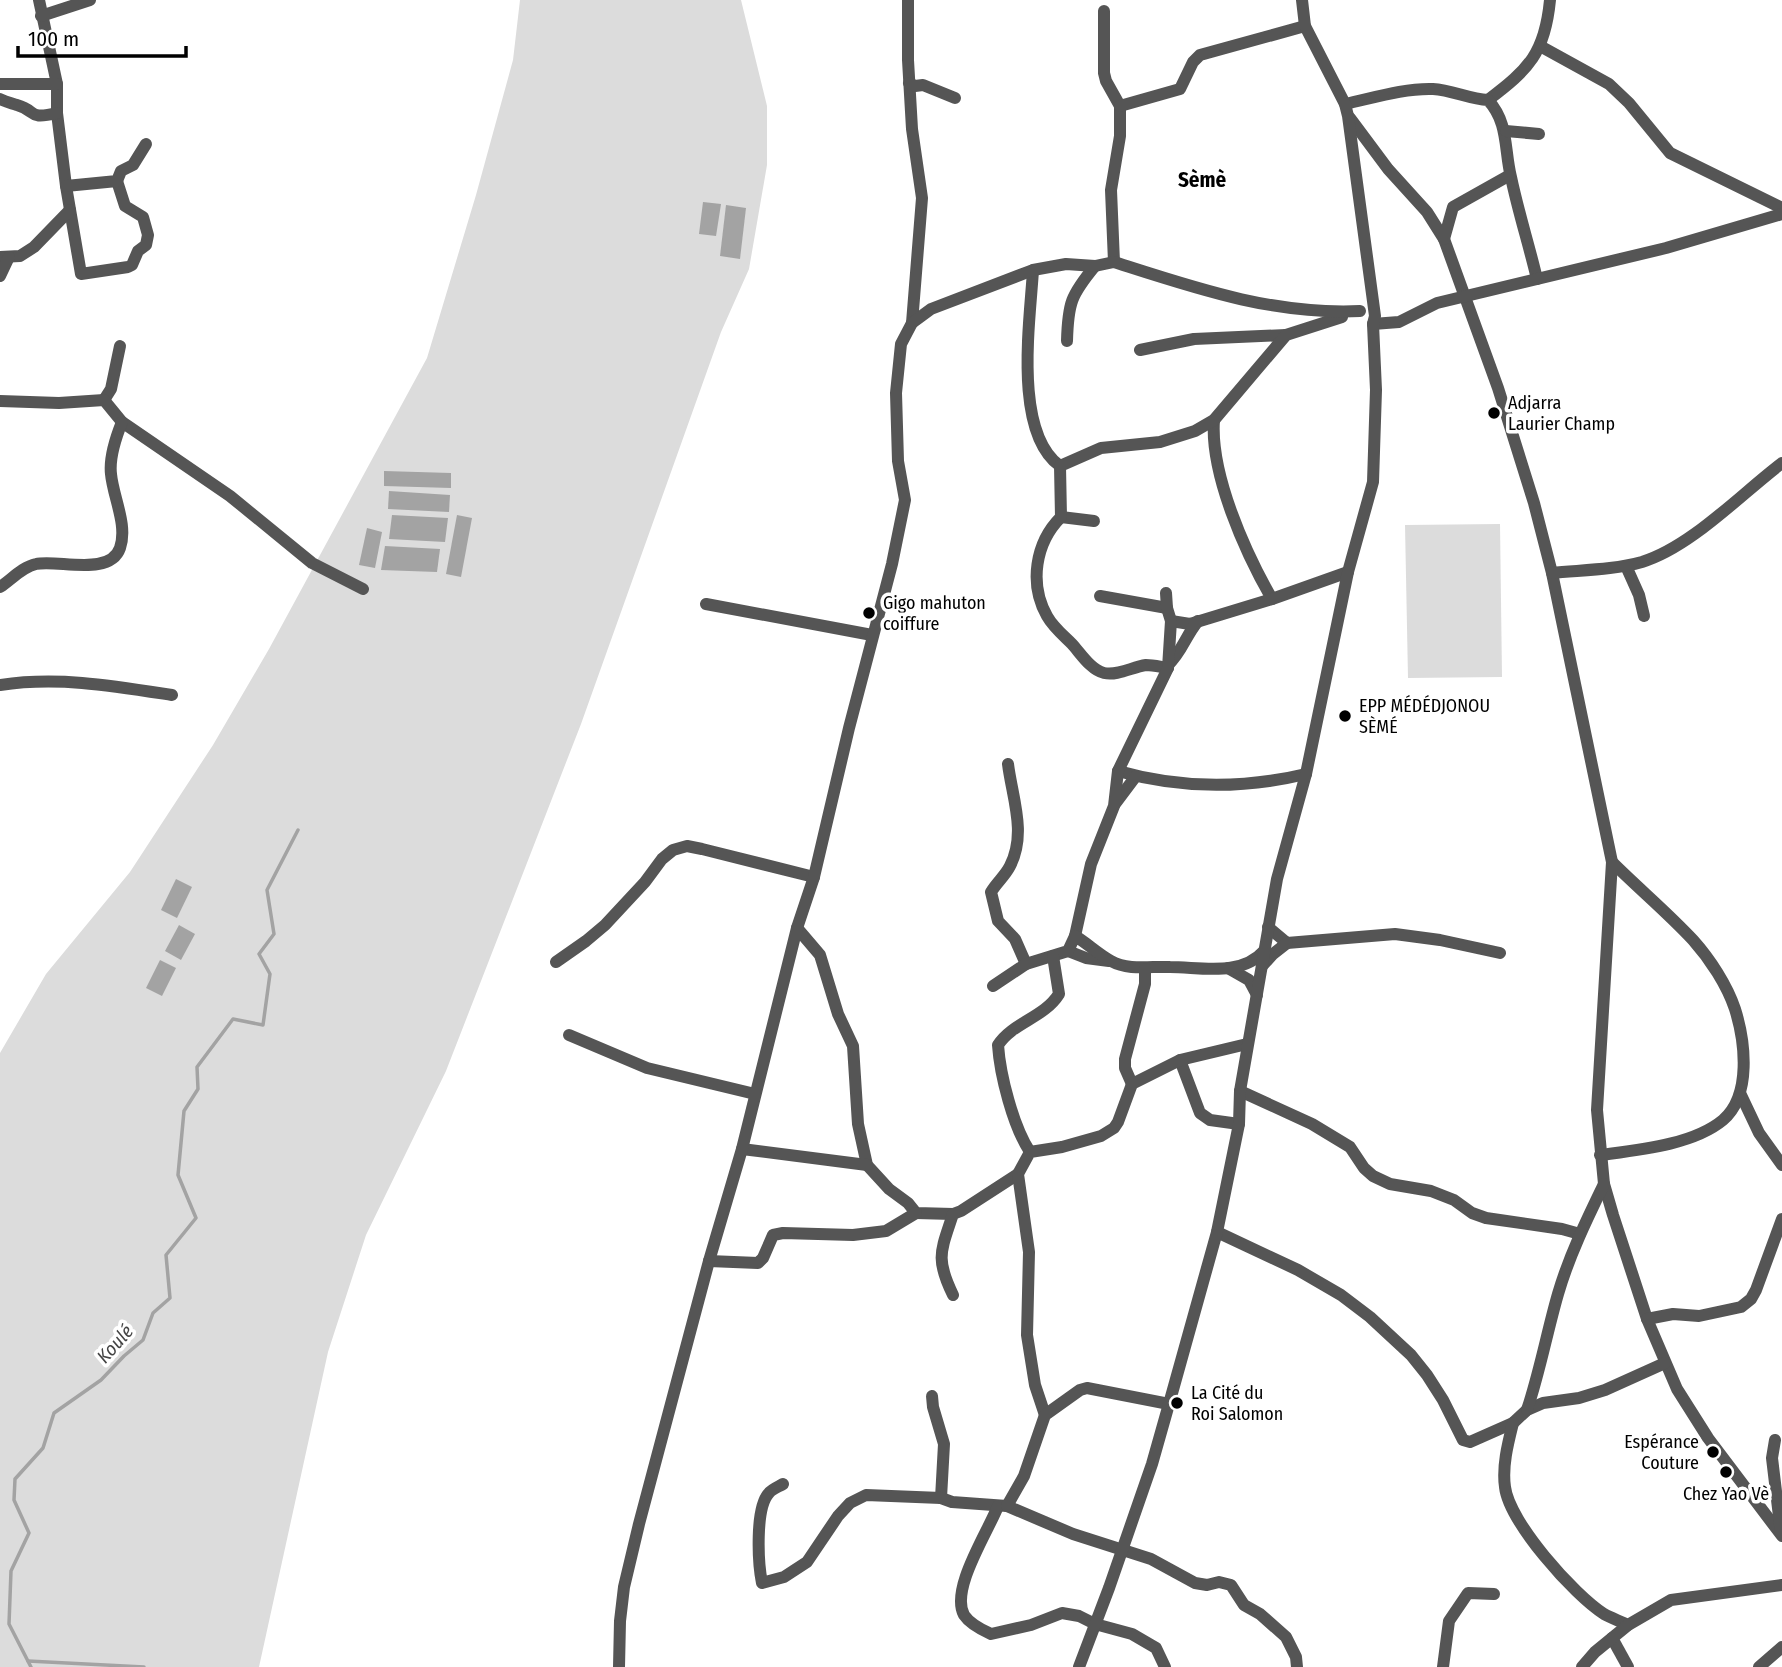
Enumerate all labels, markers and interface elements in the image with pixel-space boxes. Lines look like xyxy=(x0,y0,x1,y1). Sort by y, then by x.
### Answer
scale bar xyxy=(18,14,186,58)
text: 100 m xyxy=(28,26,79,52)
district label: Sèmè xyxy=(1178,167,1226,193)
place label: Adjarra Laurier Champ xyxy=(1508,392,1615,435)
marker: Adjarra Laurier Champ xyxy=(1486,405,1502,421)
place label: Gigo mahuton coiffure xyxy=(883,592,986,635)
marker: Gigo mahuton coiffure xyxy=(861,605,877,621)
place label: EPP MÉDÉDJONOU SÈMÉ xyxy=(1359,694,1490,738)
marker: EPP MÉDÉDJONOU SÈMÉ xyxy=(1337,708,1353,724)
water label: Koulé xyxy=(92,1320,138,1368)
place label: La Cité du Roi Salomon xyxy=(1191,1382,1283,1425)
marker: La Cité du Roi Salomon xyxy=(1169,1395,1185,1411)
place label: Espérance Couture xyxy=(1624,1431,1699,1474)
marker: Espérance Couture xyxy=(1705,1444,1721,1460)
marker: Chez Yao Vè xyxy=(1718,1464,1734,1480)
place label: Chez Yao Vè xyxy=(1683,1483,1769,1505)

